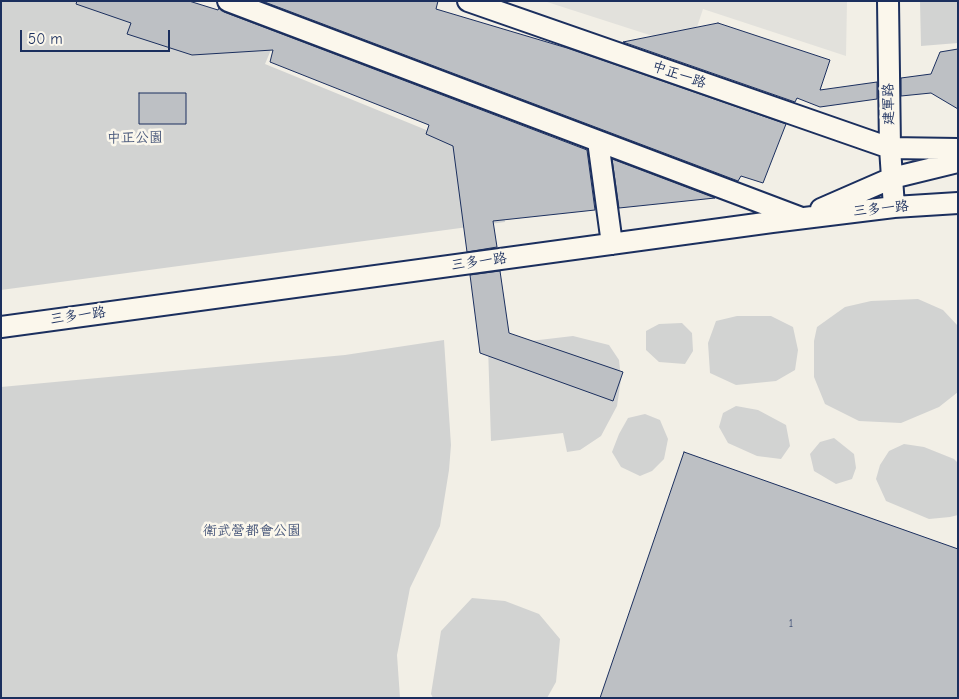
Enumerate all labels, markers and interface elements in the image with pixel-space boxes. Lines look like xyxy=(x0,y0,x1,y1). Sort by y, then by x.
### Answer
scale bar xyxy=(22,20,172,52)
text: 50 m xyxy=(28,30,63,48)
street label: 中正一路 xyxy=(650,58,708,92)
street label: 建軍路 xyxy=(880,83,898,125)
park label: 中正公園 xyxy=(107,130,163,146)
street label: 三多一路 xyxy=(852,198,910,220)
street label: 三多一路 xyxy=(450,250,508,274)
street label: 三多一路 xyxy=(49,304,107,328)
park label: 衛武營都會公園 xyxy=(203,523,301,539)
house number: 1 xyxy=(789,617,793,631)

